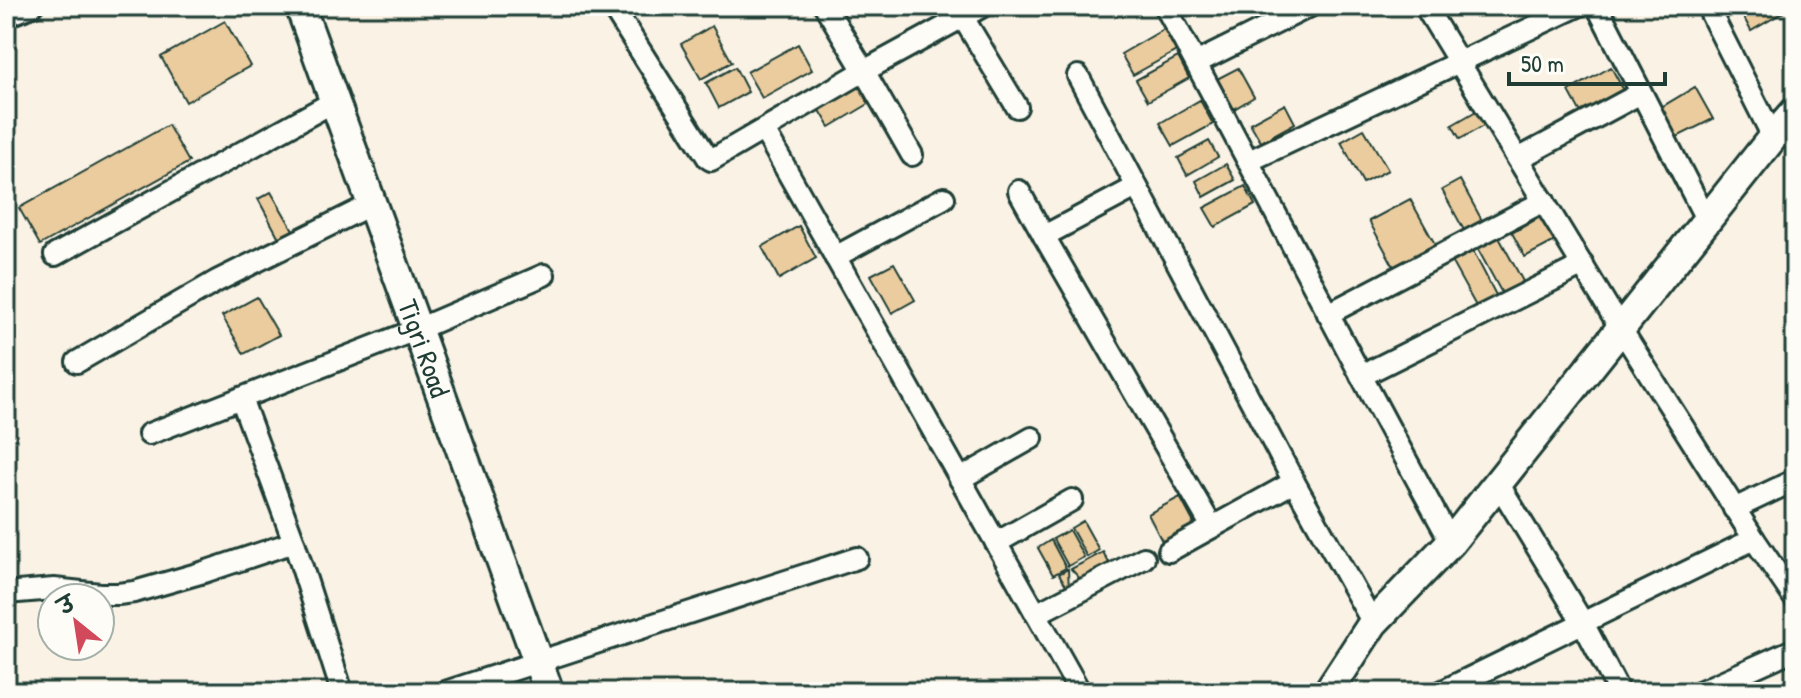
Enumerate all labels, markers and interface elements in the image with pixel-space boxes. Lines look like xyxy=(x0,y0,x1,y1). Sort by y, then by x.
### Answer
scale bar xyxy=(1509,36,1665,86)
text: 50 m xyxy=(1521,47,1564,79)
street label: Tigri Road xyxy=(389,294,459,402)
north arrow xyxy=(36,582,116,662)
text: उ xyxy=(50,587,82,622)

